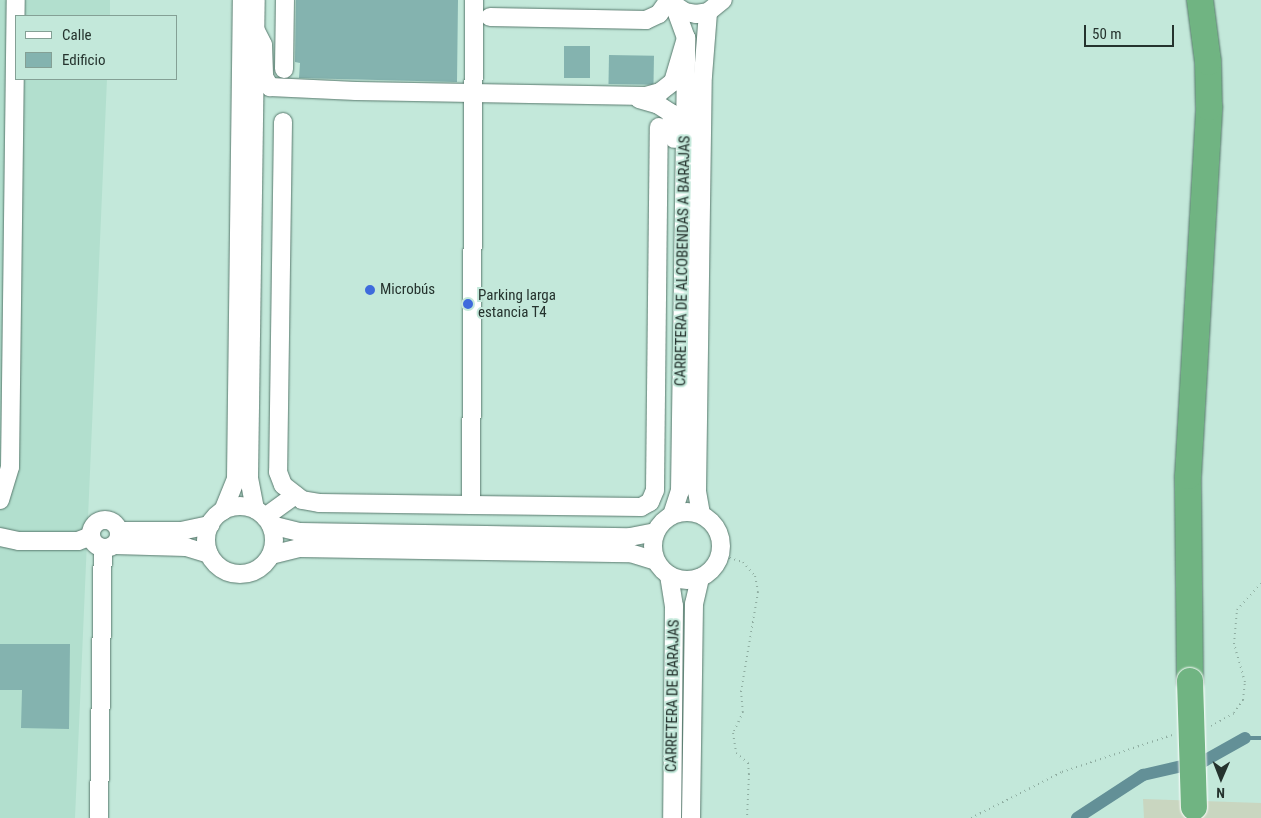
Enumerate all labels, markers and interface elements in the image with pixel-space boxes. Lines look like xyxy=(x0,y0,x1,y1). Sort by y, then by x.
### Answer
legend xyxy=(15,15,178,80)
scale bar xyxy=(1086,15,1176,47)
text: 50 m xyxy=(1092,25,1122,43)
text: Calle xyxy=(62,26,92,44)
text: Edificio xyxy=(62,51,105,69)
street label: CARRETERA DE ALCOBENDAS A BARAJAS xyxy=(672,136,694,386)
place label: Microbús xyxy=(380,281,435,299)
marker: Microbús xyxy=(364,284,376,296)
place label: Parking larga estancia T4 xyxy=(478,286,556,321)
marker: Parking larga estancia T4 xyxy=(462,298,474,310)
street label: CARRETERA DE BARAJAS xyxy=(663,620,683,772)
north arrow xyxy=(1196,753,1246,803)
text: N xyxy=(1216,785,1225,801)

